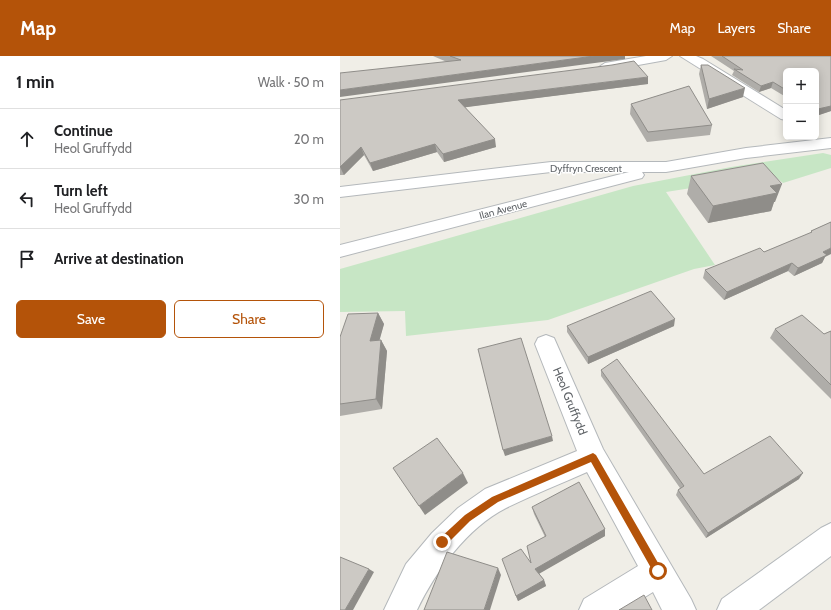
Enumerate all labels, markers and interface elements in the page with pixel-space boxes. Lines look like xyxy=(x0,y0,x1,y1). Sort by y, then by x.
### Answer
text: Map xyxy=(20,17,56,40)
text: Map xyxy=(670,19,695,37)
text: Layers xyxy=(717,19,755,37)
text: Share xyxy=(777,19,811,37)
map controls xyxy=(783,68,819,140)
button: + xyxy=(783,68,819,104)
text: 1 min xyxy=(16,72,54,92)
text: Walk · 50 m xyxy=(258,74,324,90)
button: − xyxy=(783,104,819,140)
text: Continue xyxy=(54,122,113,140)
icon: ahead xyxy=(16,128,38,150)
text: 20 m xyxy=(294,131,324,147)
text: Heol Gruffydd xyxy=(54,140,132,156)
street label: Dyffryn Crescent xyxy=(550,162,623,175)
text: Turn left xyxy=(54,182,108,200)
icon: left xyxy=(16,188,38,210)
text: 30 m xyxy=(294,191,324,207)
street label: Ilan Avenue xyxy=(478,197,529,222)
text: Heol Gruffydd xyxy=(54,200,132,216)
icon: arrive xyxy=(16,248,38,270)
text: Arrive at destination xyxy=(54,250,184,268)
button: Save xyxy=(16,300,166,338)
button: Share xyxy=(174,300,324,338)
street label: Heol Gruffydd xyxy=(550,365,591,437)
route end xyxy=(433,533,451,551)
route start xyxy=(649,562,667,580)

